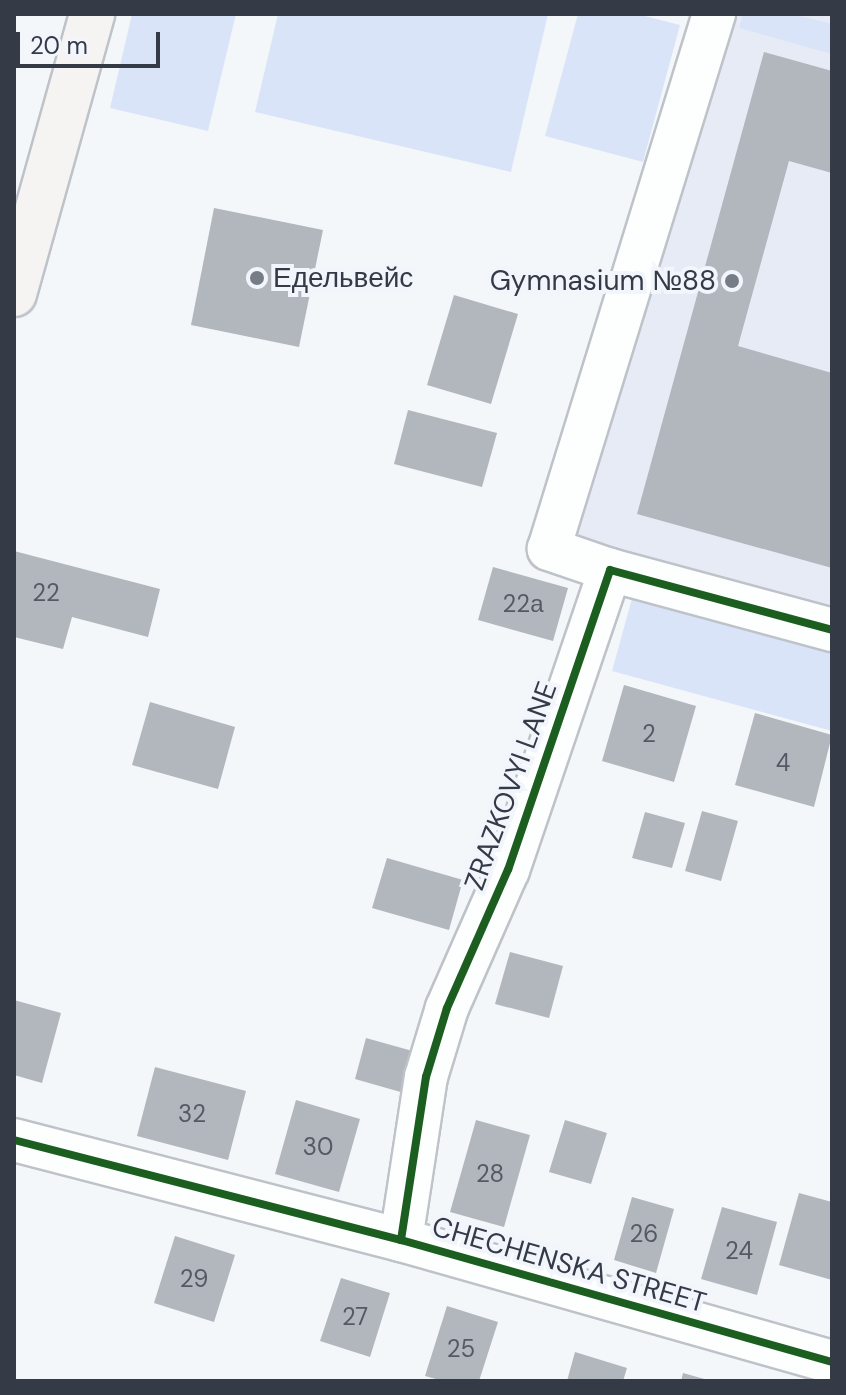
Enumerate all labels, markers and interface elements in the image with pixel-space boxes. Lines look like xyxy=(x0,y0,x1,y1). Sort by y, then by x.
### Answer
scale bar xyxy=(20,16,164,66)
text: 20 m xyxy=(30,30,88,61)
place label: Едельвейс xyxy=(273,261,413,295)
place label: Gymnasium №88 xyxy=(490,264,716,298)
marker: Едельвейс xyxy=(248,269,266,287)
marker: Gymnasium №88 xyxy=(723,272,741,290)
house number: 22 xyxy=(32,579,60,607)
house number: 22а xyxy=(503,590,543,618)
street label: ZRAZKOVYI LANE xyxy=(458,677,564,895)
house number: 2 xyxy=(642,720,656,748)
house number: 4 xyxy=(776,749,790,777)
house number: 32 xyxy=(178,1100,206,1128)
house number: 30 xyxy=(303,1133,333,1161)
house number: 28 xyxy=(476,1160,504,1188)
street label: CHECHENSKA STREET xyxy=(428,1210,710,1320)
house number: 26 xyxy=(630,1220,658,1248)
house number: 24 xyxy=(725,1237,753,1265)
house number: 29 xyxy=(180,1265,208,1293)
house number: 27 xyxy=(342,1303,368,1331)
house number: 25 xyxy=(447,1335,475,1363)

